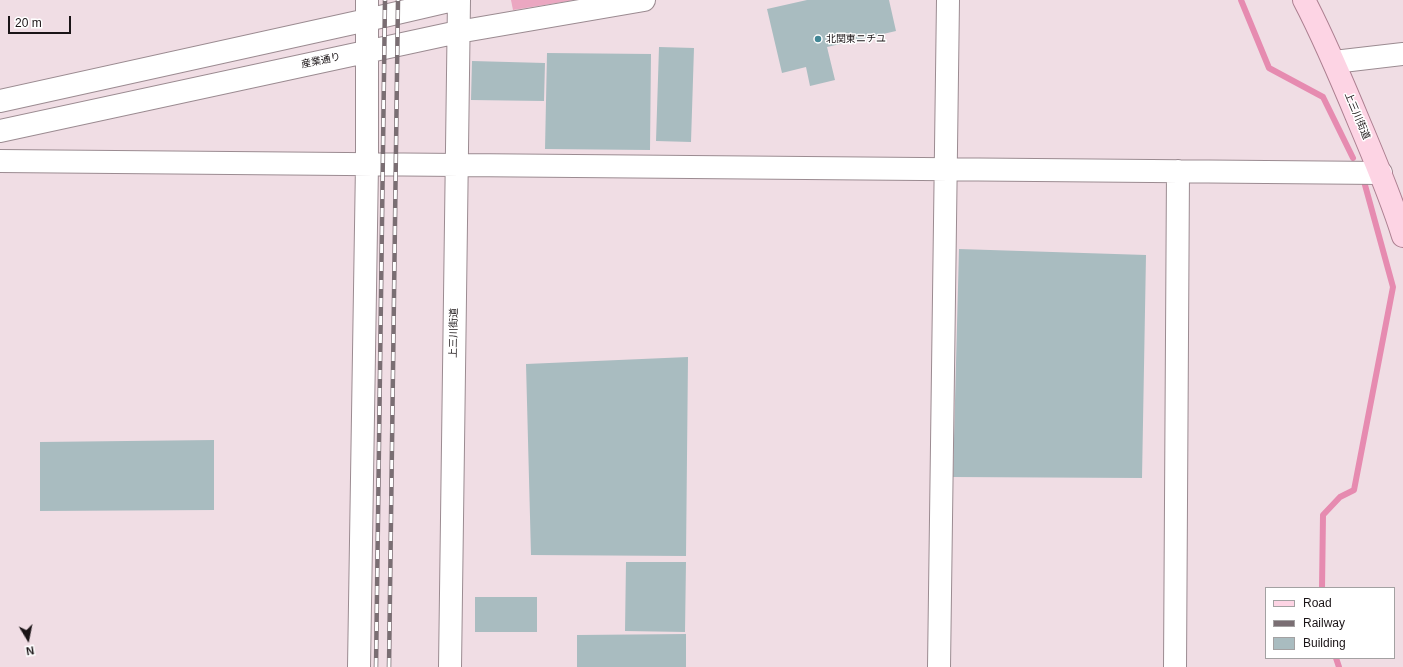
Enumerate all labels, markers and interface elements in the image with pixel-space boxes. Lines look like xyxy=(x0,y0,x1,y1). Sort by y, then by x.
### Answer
scale bar xyxy=(10,8,73,34)
text: 20 m xyxy=(15,16,42,30)
place label: 北関東ニチユ xyxy=(826,33,886,45)
marker: 北関東ニチユ xyxy=(813,34,823,44)
street label: 産業通り xyxy=(300,51,342,71)
street label: 上三川街道 xyxy=(1342,91,1372,141)
street label: 上三川街道 xyxy=(448,308,460,358)
legend xyxy=(1265,587,1395,659)
text: Road xyxy=(1303,596,1332,610)
text: Railway xyxy=(1303,616,1345,630)
north arrow xyxy=(8,619,48,659)
text: Building xyxy=(1303,636,1346,650)
text: N xyxy=(25,644,35,657)

